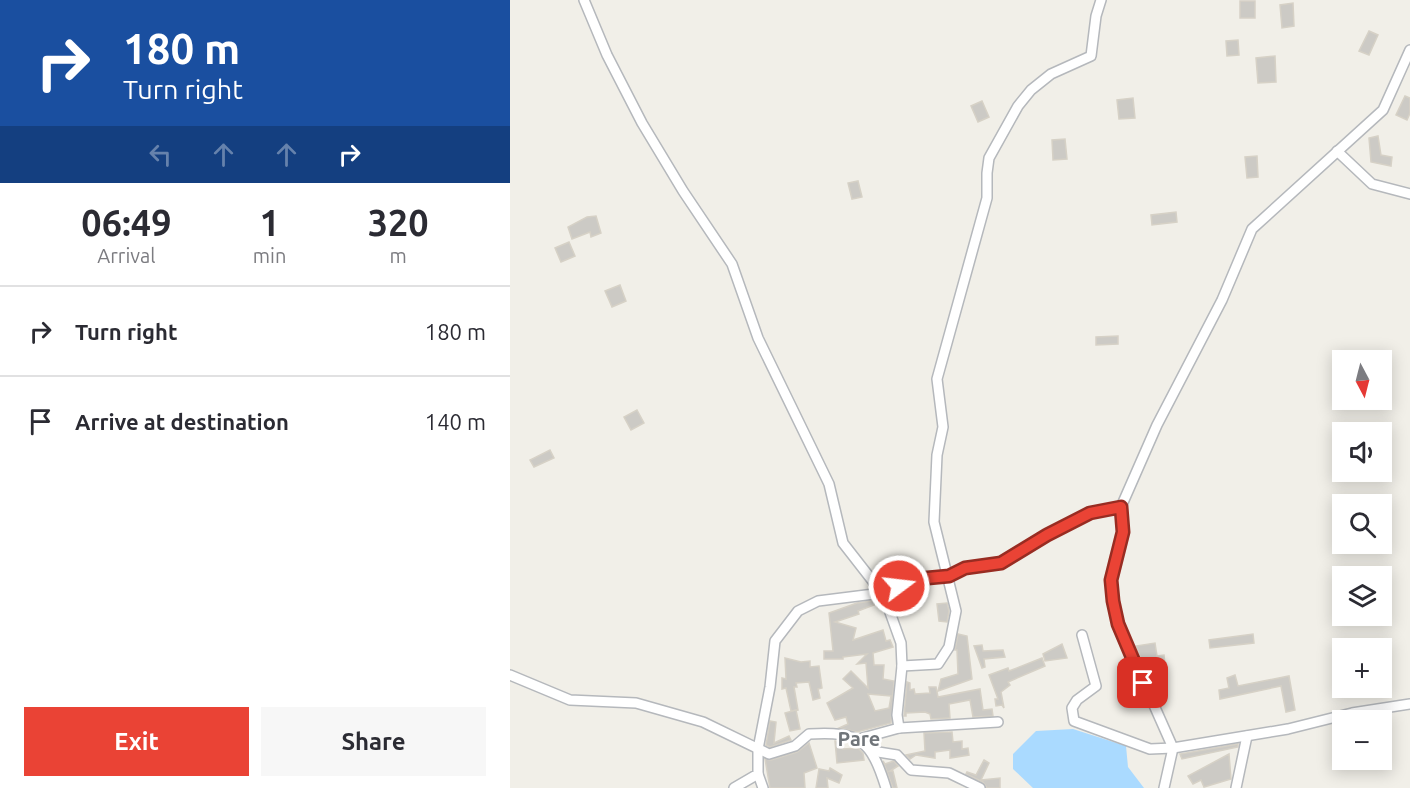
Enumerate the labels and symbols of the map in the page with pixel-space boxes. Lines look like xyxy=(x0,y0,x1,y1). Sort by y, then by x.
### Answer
north arrow xyxy=(1332,350,1392,410)
position arrow xyxy=(867,554,931,618)
pin xyxy=(1117,657,1168,708)
district label: Pare xyxy=(838,727,880,750)

